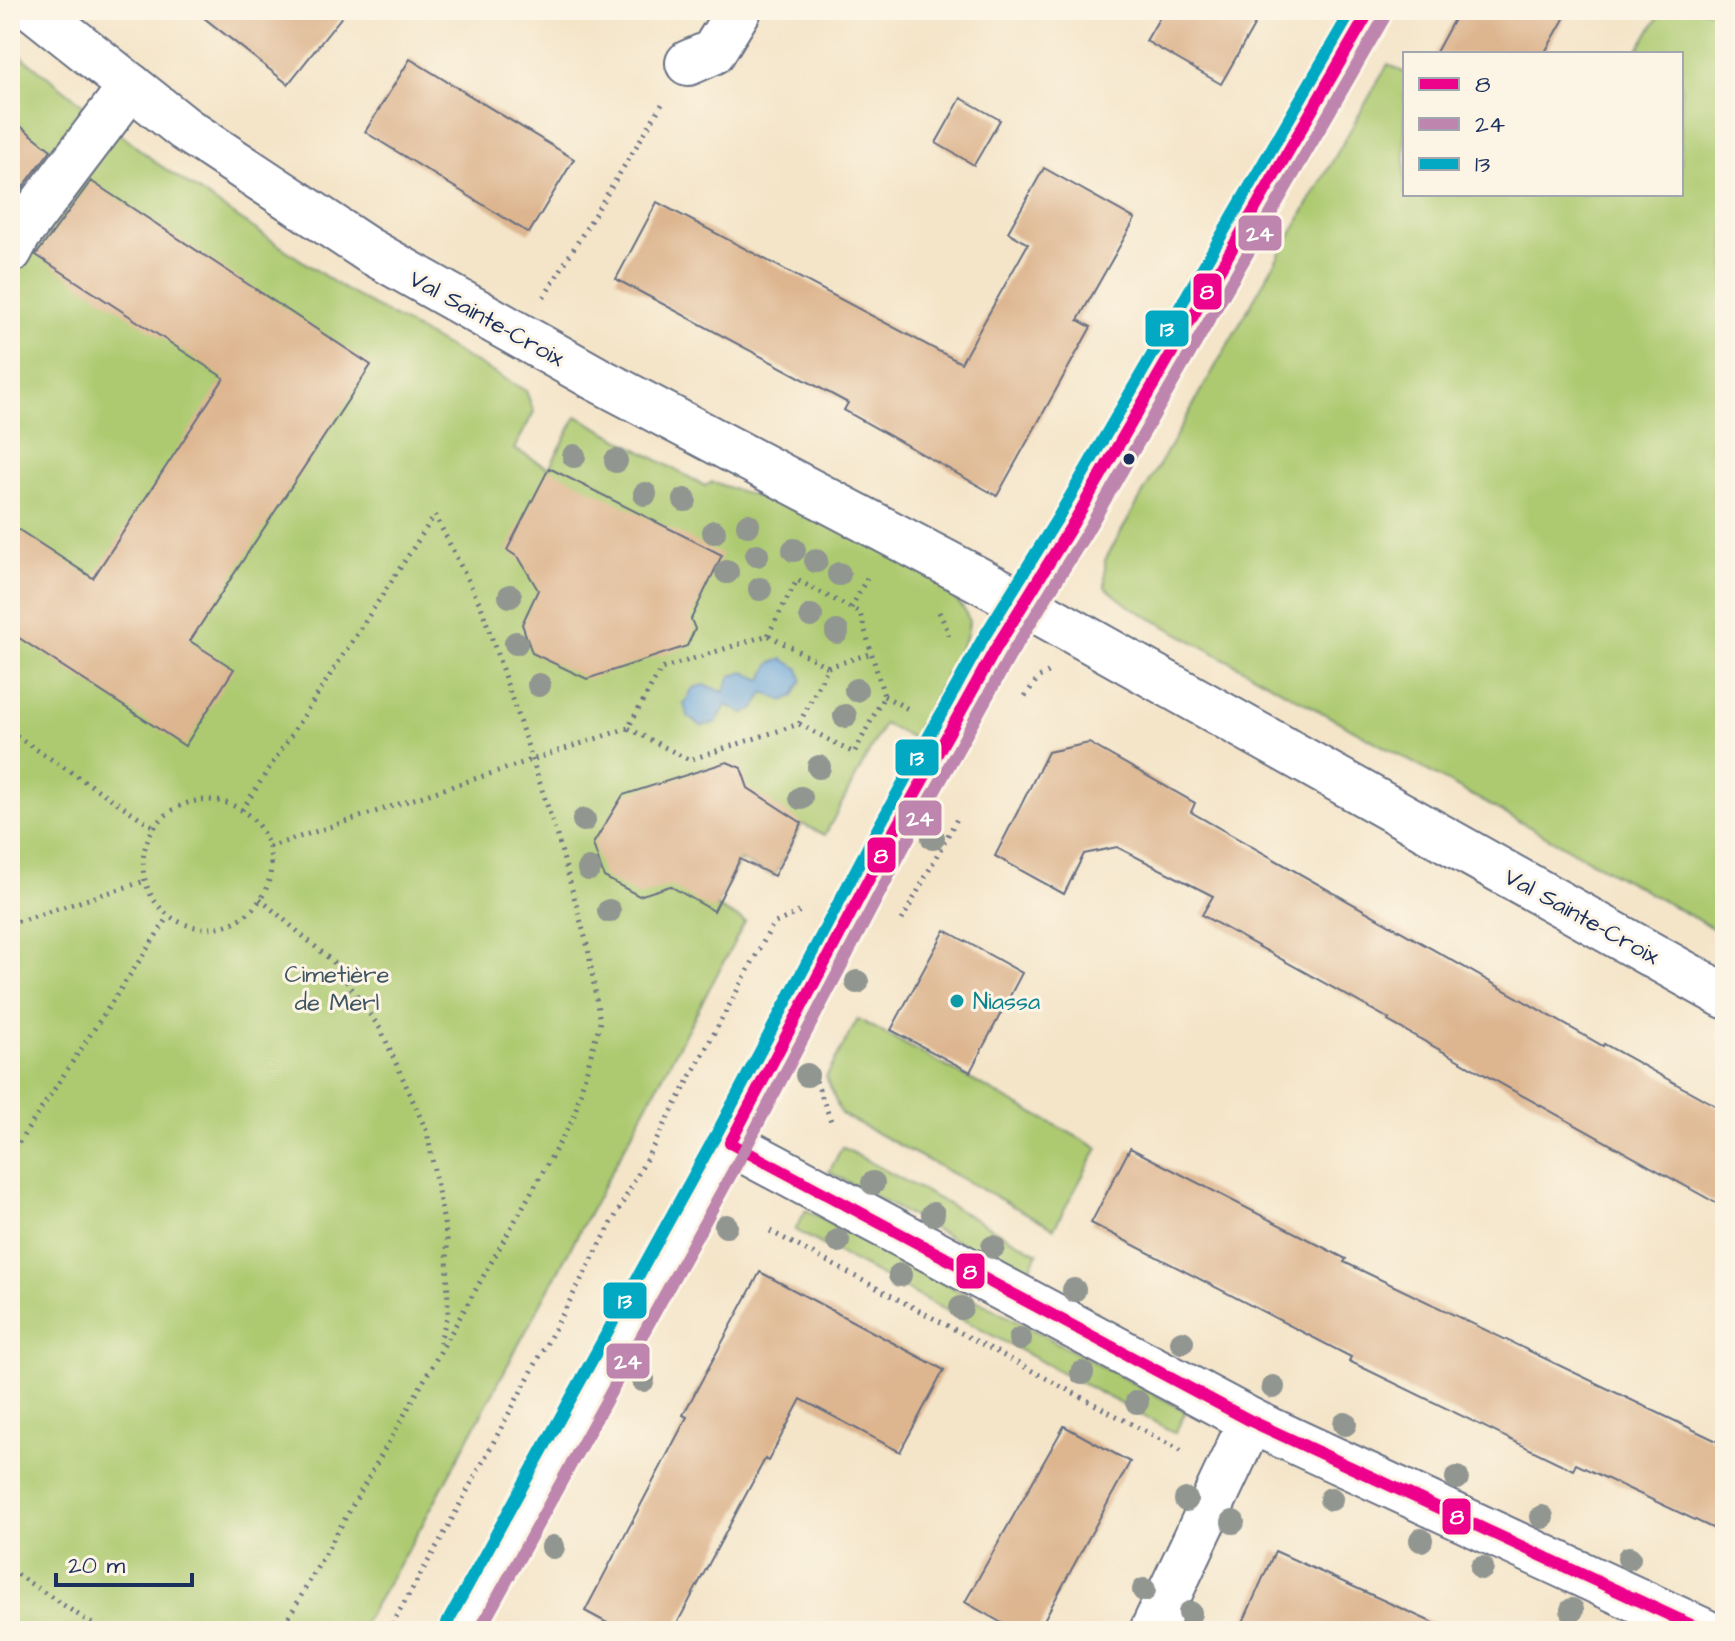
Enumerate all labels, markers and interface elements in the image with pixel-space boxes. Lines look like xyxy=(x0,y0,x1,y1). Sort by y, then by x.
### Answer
legend xyxy=(1403,52,1683,196)
text: 8 xyxy=(1475,68,1491,102)
text: 24 xyxy=(1475,108,1505,142)
text: 13 xyxy=(1475,148,1490,182)
line badge: 24 xyxy=(1237,214,1283,252)
text: 24 xyxy=(1245,219,1275,250)
street label: Val Sainte-Croix xyxy=(403,262,571,376)
line badge: 8 xyxy=(1192,272,1223,311)
text: 8 xyxy=(1200,277,1215,308)
line badge: 13 xyxy=(1144,309,1190,348)
text: 13 xyxy=(1160,314,1175,345)
unlabelled marker xyxy=(1121,451,1137,467)
line badge: 13 xyxy=(894,738,940,777)
text: 13 xyxy=(910,743,925,774)
line badge: 24 xyxy=(897,799,943,837)
text: 24 xyxy=(905,804,935,835)
line badge: 8 xyxy=(866,836,897,874)
text: 8 xyxy=(874,841,889,872)
street label: Val Sainte-Croix xyxy=(1498,860,1666,974)
park label: Cimetière de Merl xyxy=(285,958,389,1020)
place label: Niassa xyxy=(973,985,1040,1019)
marker: Niassa xyxy=(948,992,966,1010)
line badge: 8 xyxy=(955,1252,986,1290)
text: 8 xyxy=(963,1257,978,1288)
line badge: 13 xyxy=(602,1281,648,1320)
text: 13 xyxy=(618,1286,633,1317)
line badge: 24 xyxy=(605,1342,651,1380)
text: 24 xyxy=(613,1347,643,1378)
line badge: 8 xyxy=(1441,1497,1472,1536)
text: 8 xyxy=(1450,1502,1465,1533)
scale bar xyxy=(56,1537,192,1587)
text: 20 m xyxy=(68,1549,125,1583)

